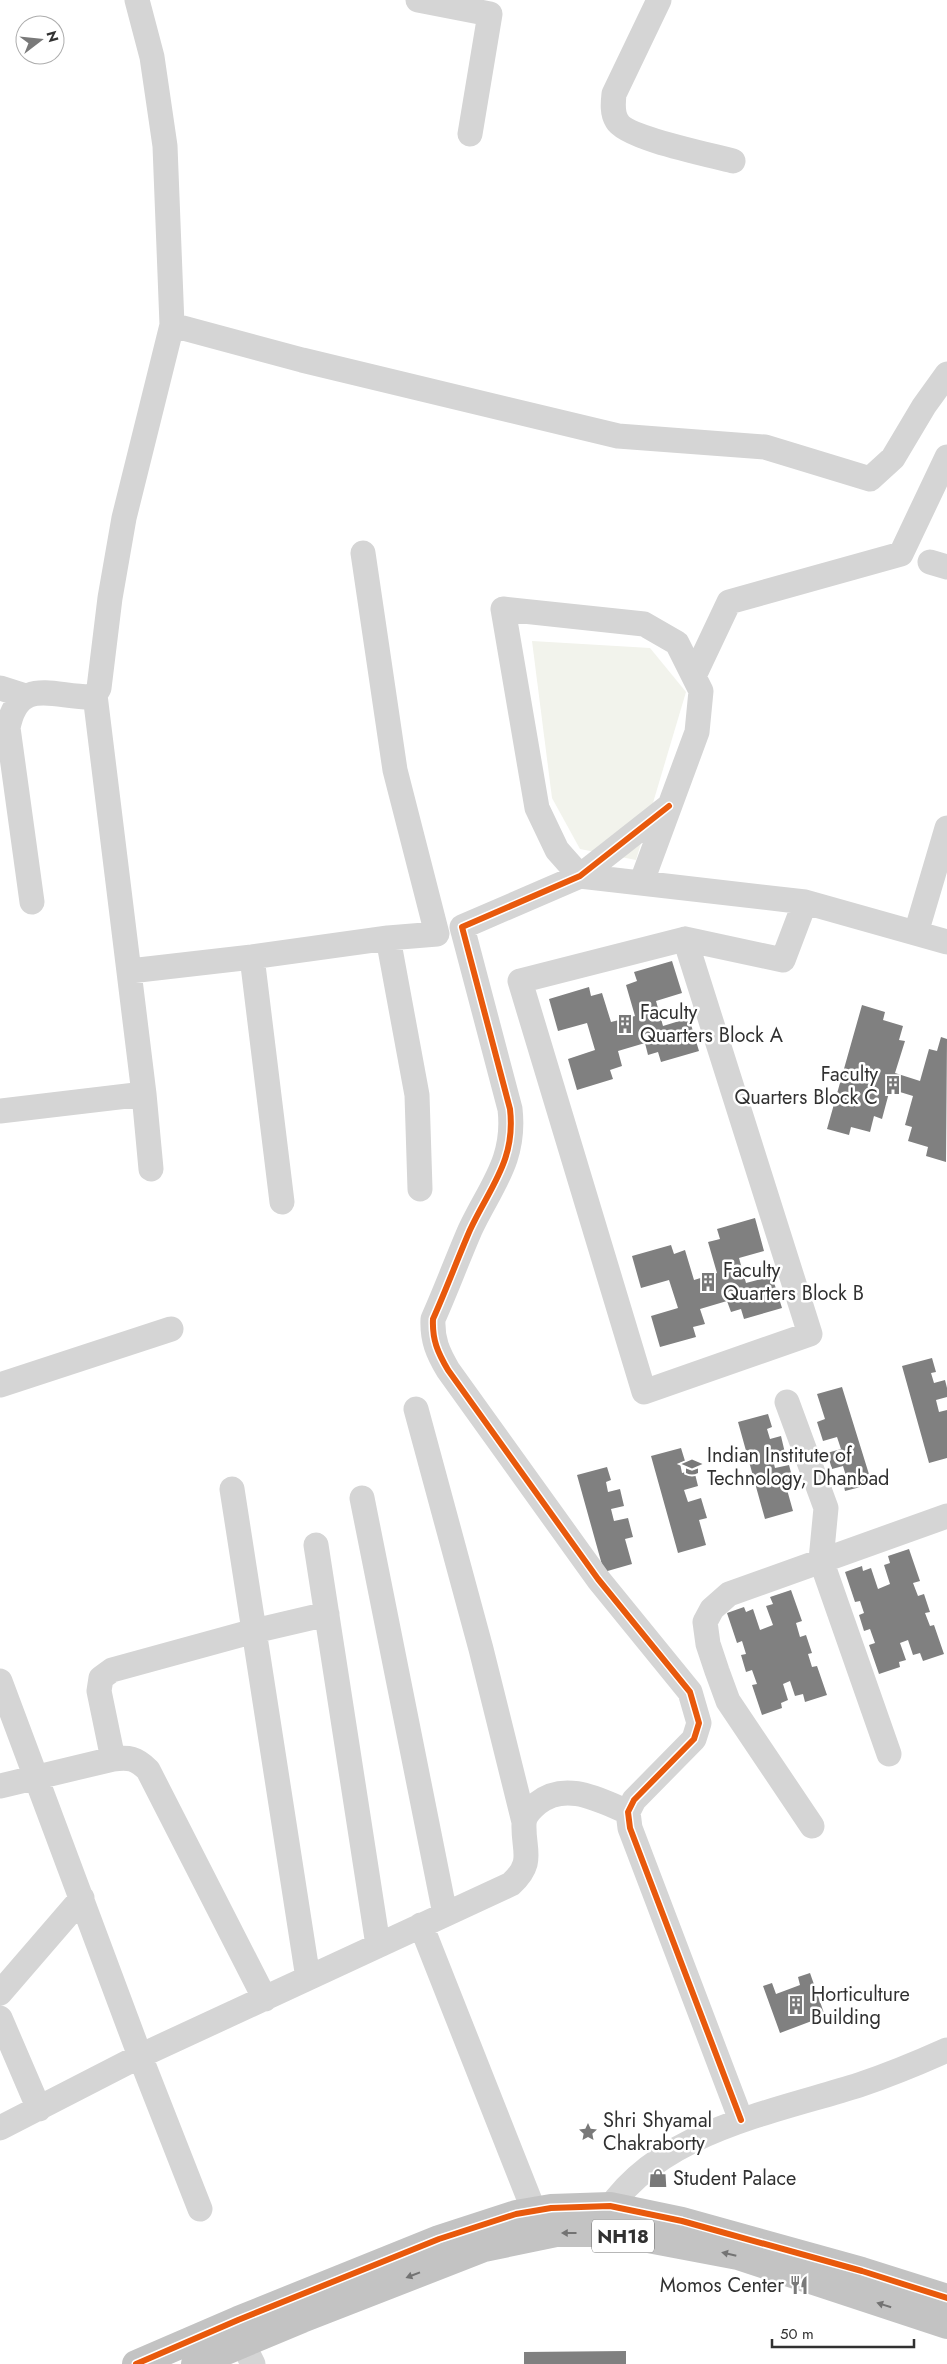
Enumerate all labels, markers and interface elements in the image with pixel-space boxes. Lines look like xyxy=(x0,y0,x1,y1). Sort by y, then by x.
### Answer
north arrow xyxy=(15,15,65,65)
text: N xyxy=(41,28,64,45)
place label: Faculty Quarters Block A xyxy=(640,998,784,1050)
building icon: Faculty Quarters Block A xyxy=(614,1013,636,1035)
place label: Faculty Quarters Block C xyxy=(734,1060,878,1112)
building icon: Faculty Quarters Block C xyxy=(882,1074,904,1096)
place label: Faculty Quarters Block B xyxy=(723,1256,864,1308)
building icon: Faculty Quarters Block B xyxy=(697,1271,719,1293)
place label: Indian Institute of Technology, Dhanbad xyxy=(707,1441,889,1493)
school or university icon: Indian Institute of Technology, Dhanbad xyxy=(681,1456,703,1478)
place label: Horticulture Building xyxy=(811,1980,910,2032)
building icon: Horticulture Building xyxy=(785,1994,807,2016)
place label: Shri Shyamal Chakraborty xyxy=(603,2106,712,2158)
place icon: Shri Shyamal Chakraborty xyxy=(577,2121,599,2143)
place label: Student Palace xyxy=(673,2164,796,2193)
shop icon: Student Palace xyxy=(647,2167,669,2189)
road number: NH18 xyxy=(592,2220,654,2252)
one-way arrow xyxy=(561,2229,577,2237)
one-way arrow xyxy=(722,2250,737,2258)
place label: Momos Center xyxy=(660,2271,784,2300)
one-way arrow xyxy=(406,2272,420,2280)
restaurant icon: Momos Center xyxy=(788,2274,810,2296)
one-way arrow xyxy=(876,2301,891,2308)
scale bar xyxy=(772,2316,914,2348)
text: 50 m xyxy=(780,2323,814,2345)

